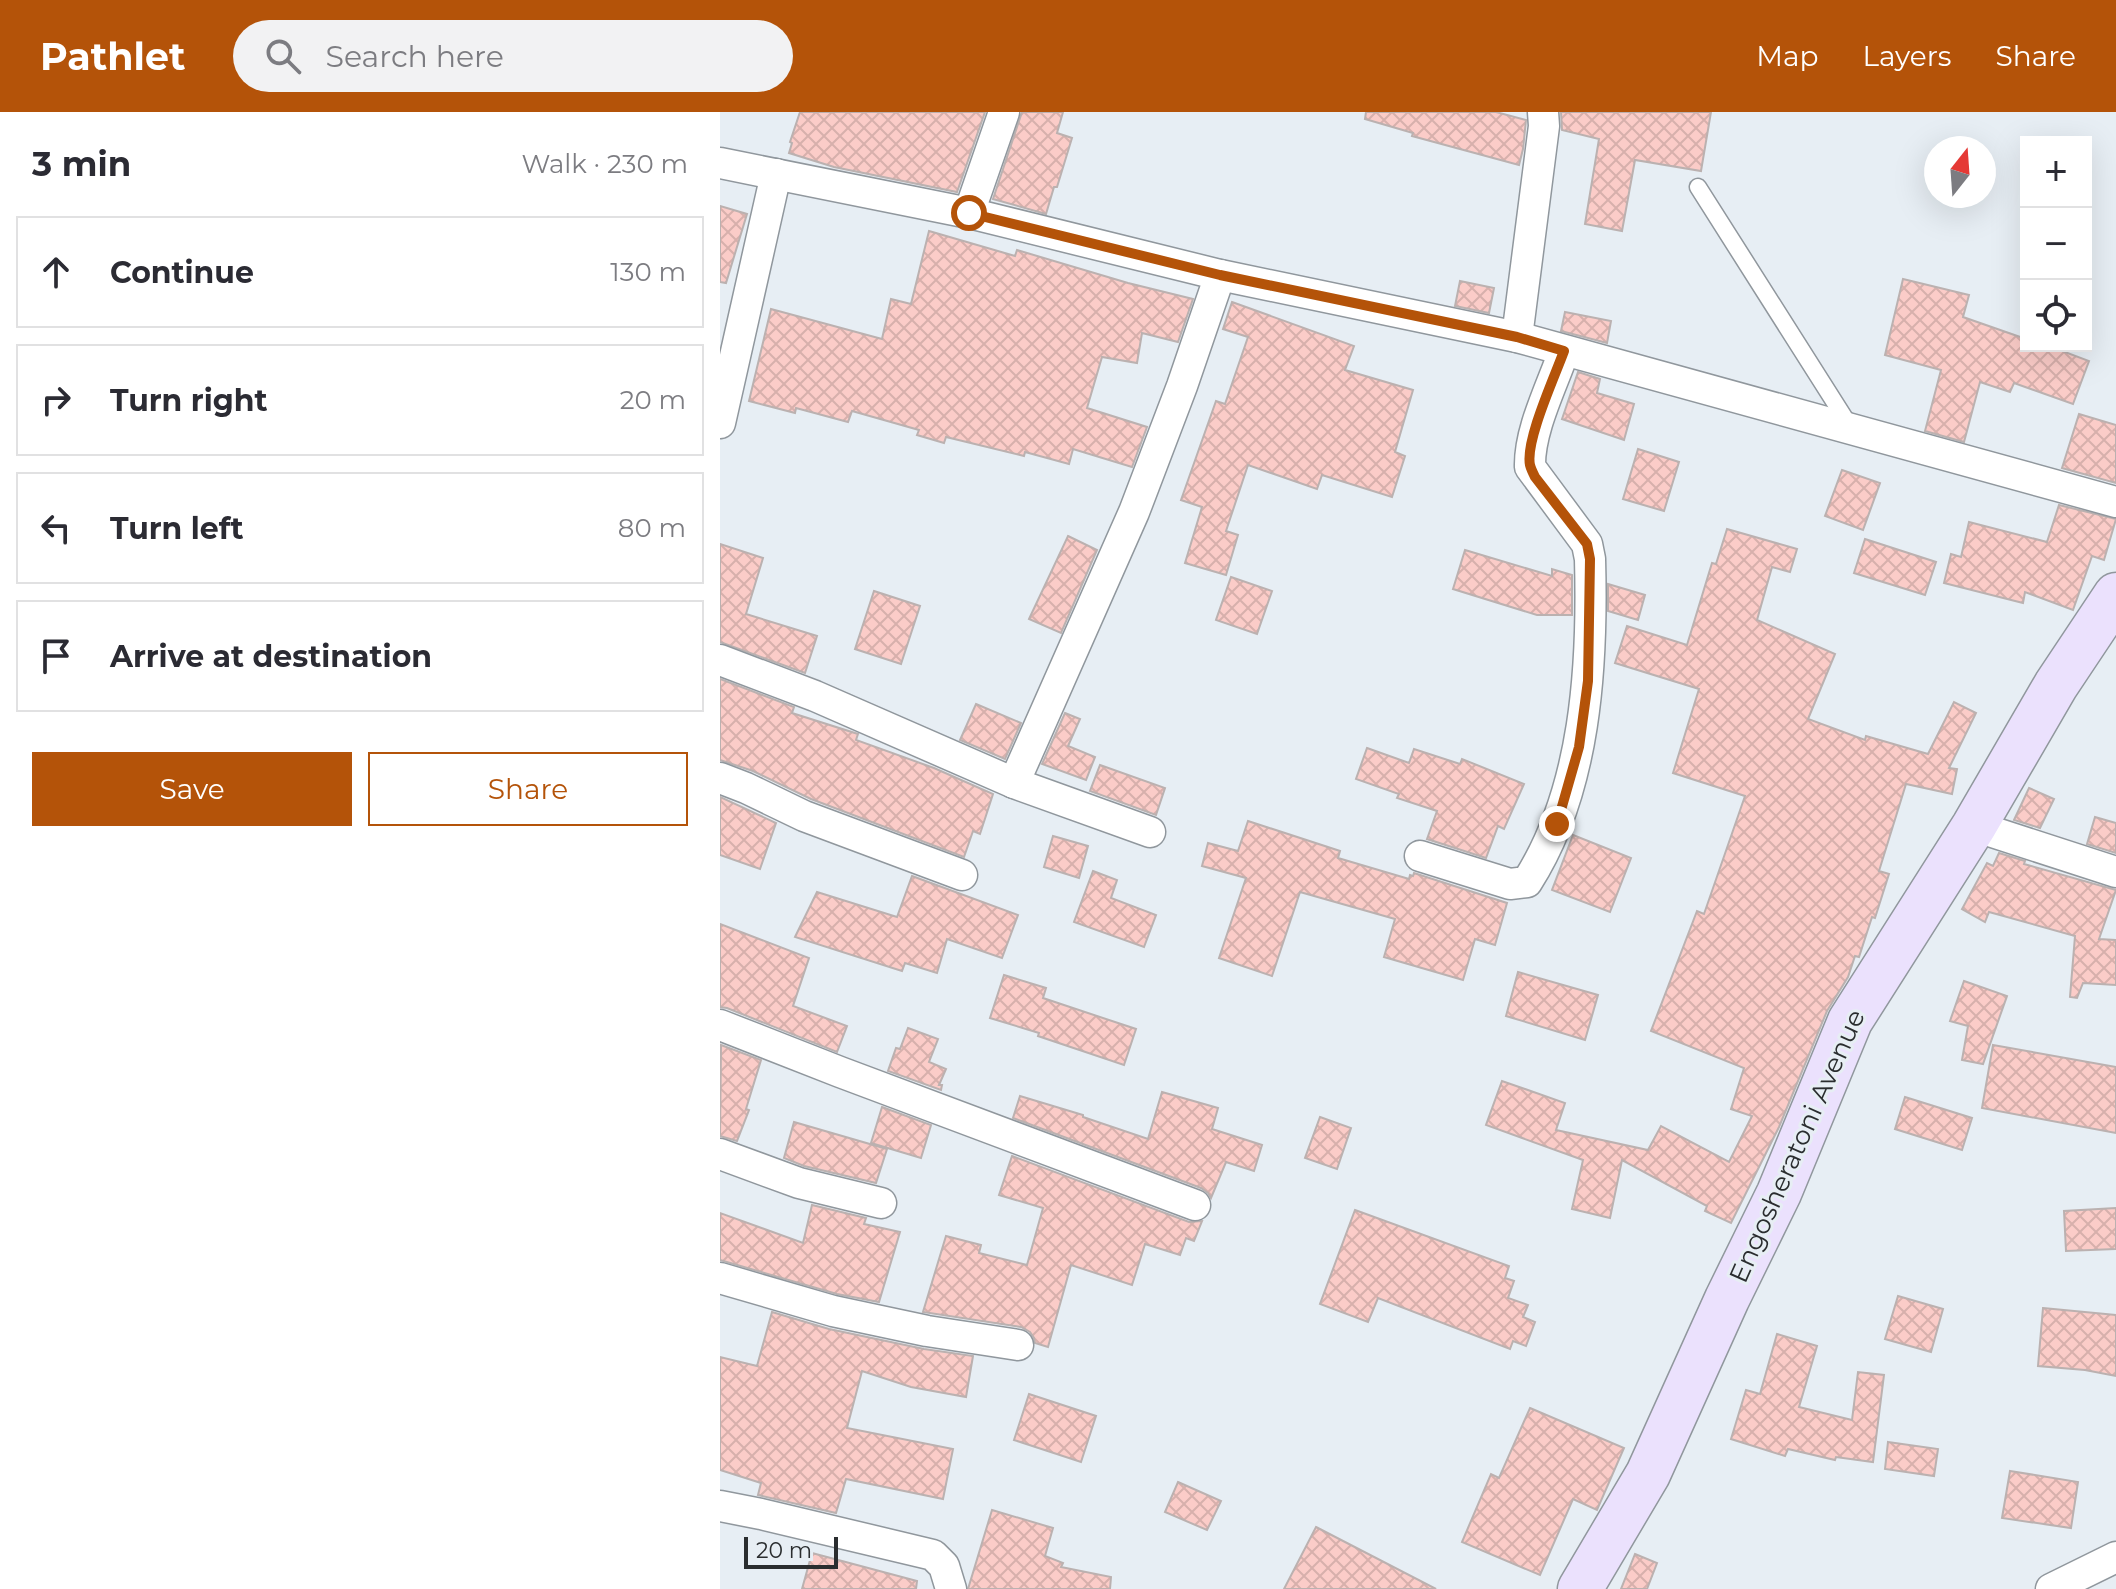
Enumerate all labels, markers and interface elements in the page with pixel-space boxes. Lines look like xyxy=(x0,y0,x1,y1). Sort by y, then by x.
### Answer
search box xyxy=(233,20,793,92)
text: Pathlet xyxy=(40,33,185,80)
icon: search xyxy=(261,34,305,78)
text: Search here xyxy=(325,38,504,75)
text: Map xyxy=(1756,39,1819,73)
text: Layers xyxy=(1863,39,1952,73)
text: Share xyxy=(1996,39,2076,73)
north arrow xyxy=(1924,136,1996,208)
map controls xyxy=(2020,136,2092,352)
button: + xyxy=(2020,136,2092,208)
text: 3 min xyxy=(32,143,131,185)
text: Walk · 230 m xyxy=(521,148,688,180)
route start xyxy=(951,195,987,231)
button: − xyxy=(2020,208,2092,280)
icon: ahead xyxy=(34,250,78,294)
text: Continue xyxy=(110,254,254,291)
text: 130 m xyxy=(610,256,686,288)
button: locate xyxy=(2020,280,2092,352)
icon: right xyxy=(34,378,78,422)
text: Turn right xyxy=(110,382,267,419)
text: 20 m xyxy=(620,384,686,416)
icon: left xyxy=(34,506,78,550)
text: Turn left xyxy=(110,510,243,547)
text: 80 m xyxy=(618,512,686,544)
icon: arrive xyxy=(34,634,78,678)
text: Arrive at destination xyxy=(110,638,432,675)
button: Save xyxy=(32,752,352,826)
button: Share xyxy=(368,752,688,826)
route end xyxy=(1539,806,1575,842)
street label: Engosheratoni Avenue xyxy=(1722,1004,1872,1288)
scale bar xyxy=(744,1533,838,1569)
text: 20 m xyxy=(756,1537,812,1564)

